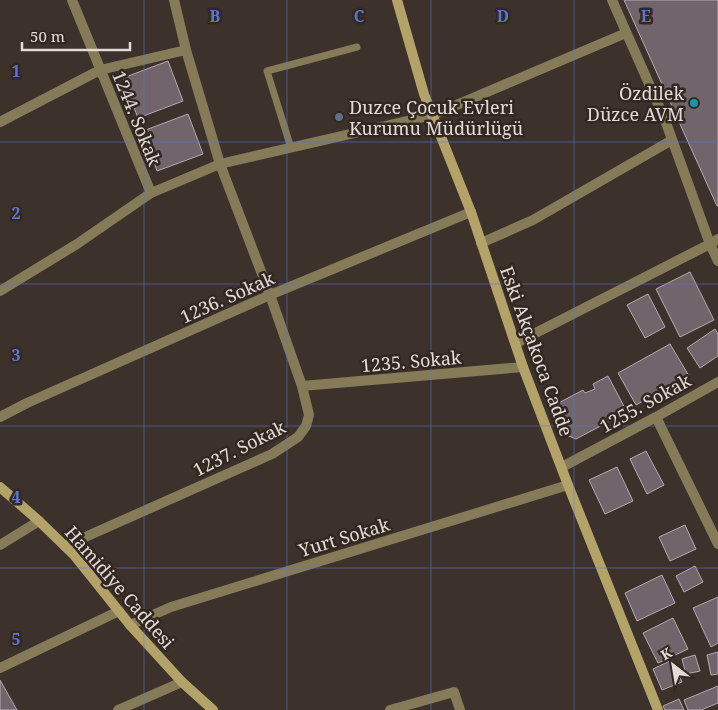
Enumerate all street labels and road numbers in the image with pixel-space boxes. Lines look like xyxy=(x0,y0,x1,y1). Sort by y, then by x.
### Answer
street label: 1244. Sokak xyxy=(107,67,167,170)
street label: Eski Akçakoca Cadde xyxy=(495,263,579,439)
street label: 1236. Sokak xyxy=(176,265,278,328)
street label: 1235. Sokak xyxy=(360,345,463,377)
street label: 1255. Sokak xyxy=(595,368,695,438)
street label: 1237. Sokak xyxy=(189,414,290,482)
street label: Yurt Sokak xyxy=(295,512,393,562)
street label: Hamidiye Caddesi xyxy=(60,521,180,654)

